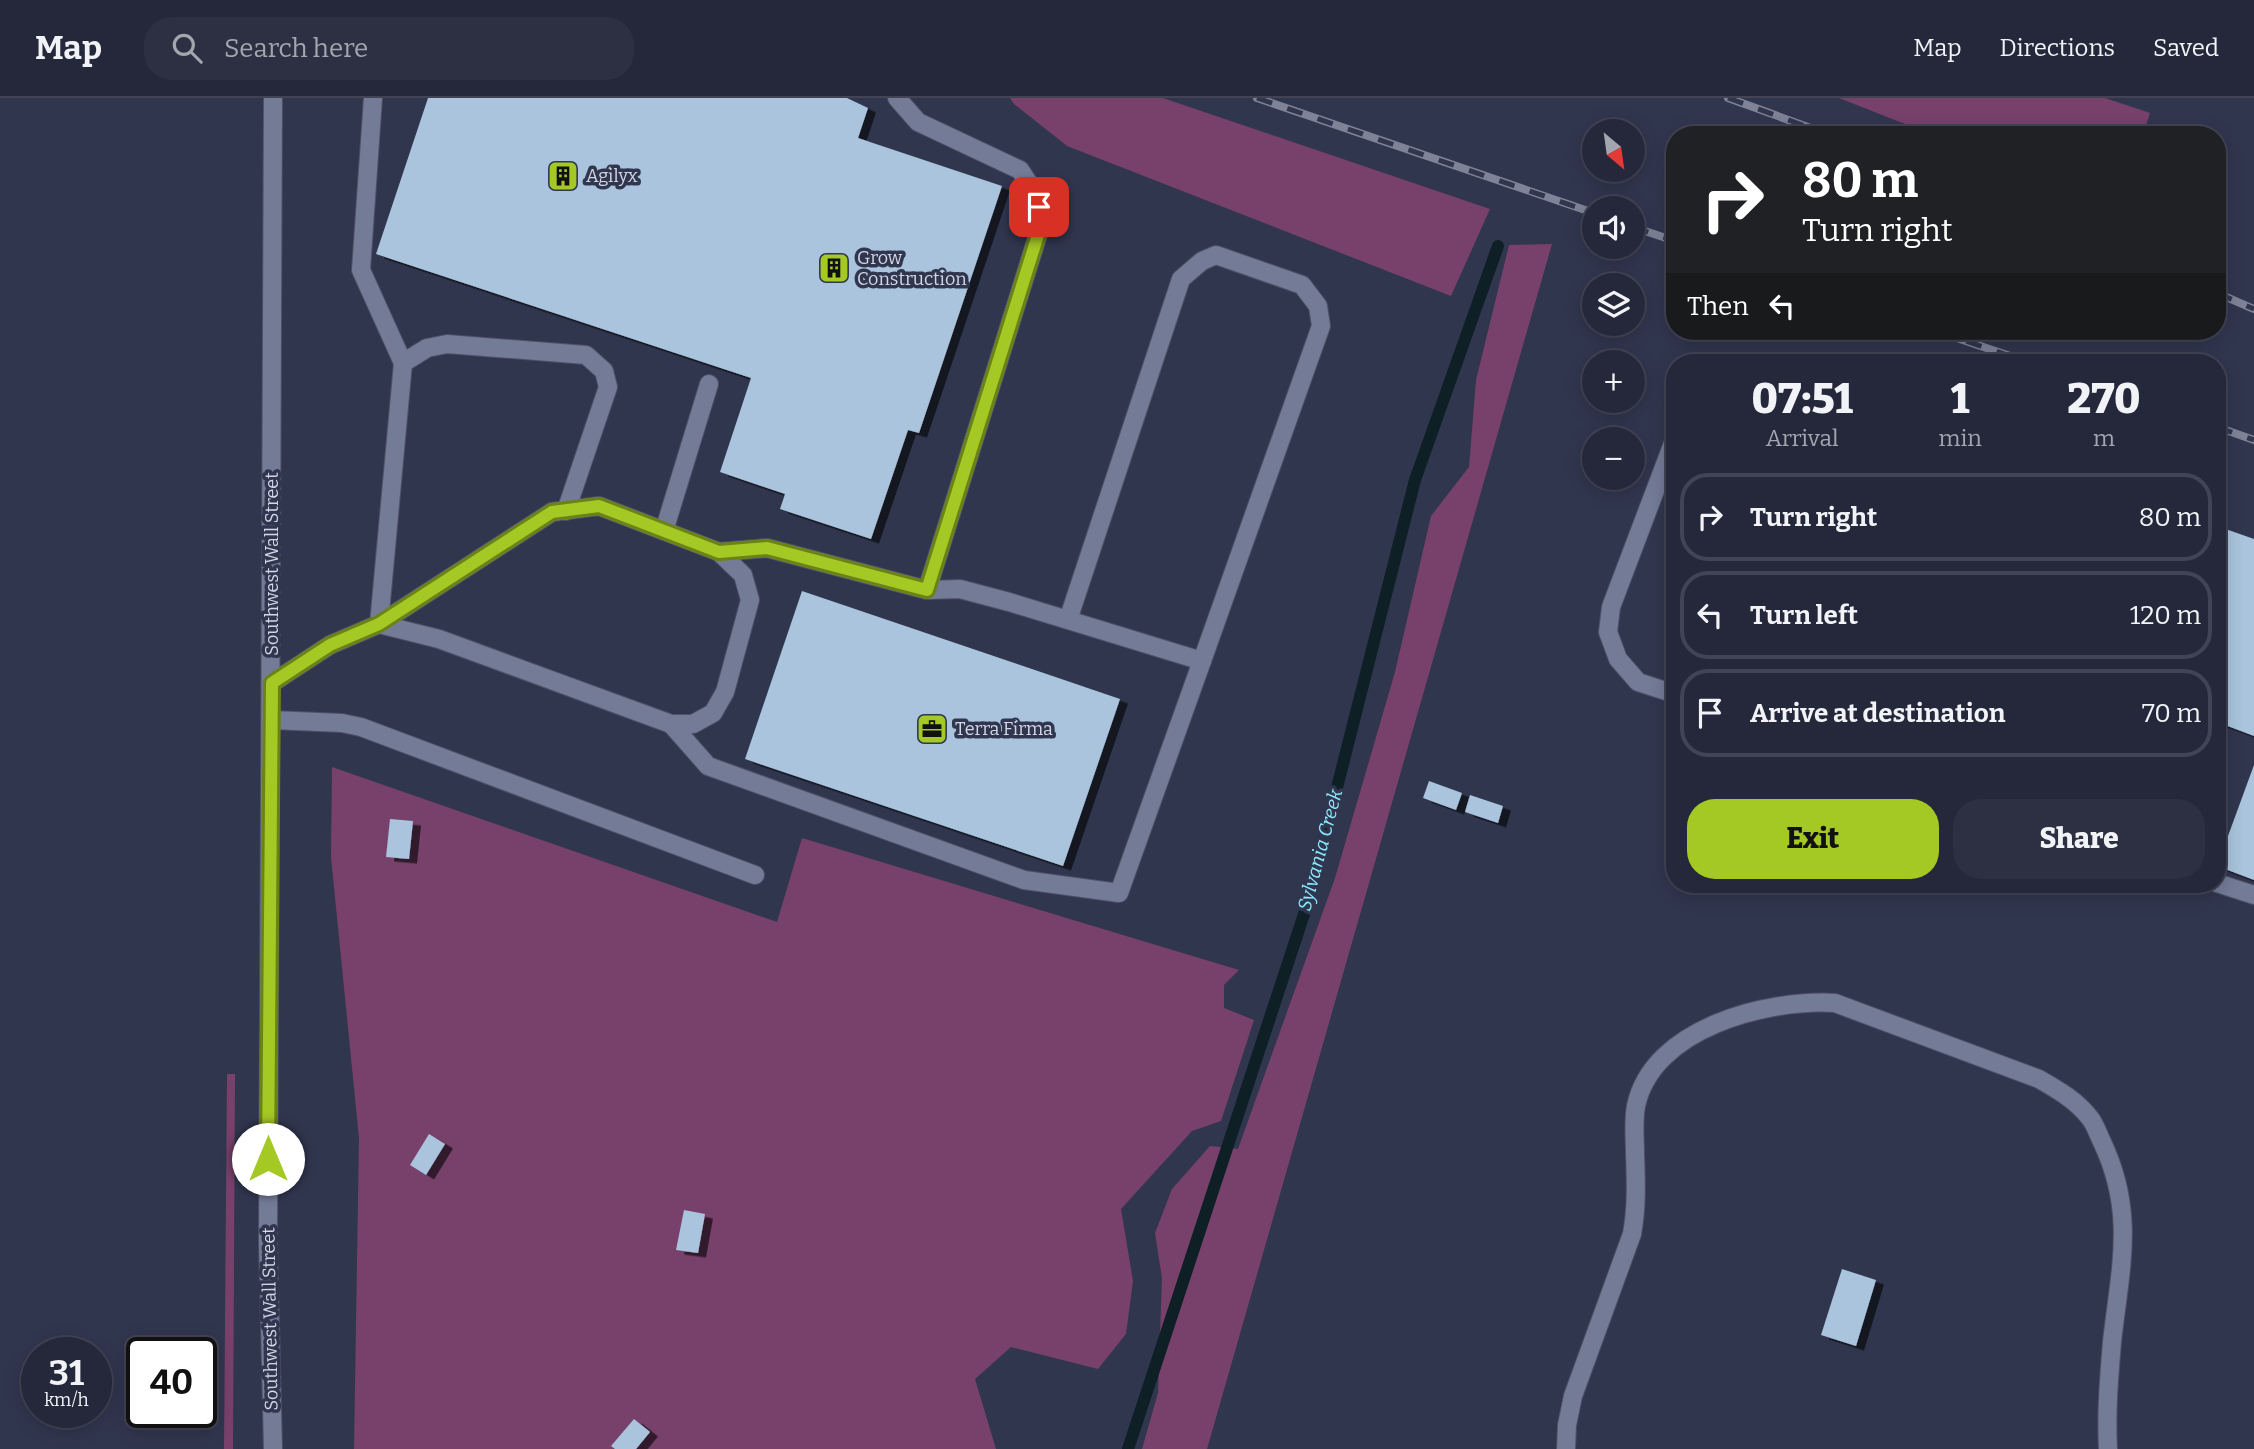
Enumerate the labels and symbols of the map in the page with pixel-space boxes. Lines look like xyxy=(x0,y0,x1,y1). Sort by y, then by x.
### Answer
north arrow xyxy=(1582,119,1645,182)
building icon: Agilyx xyxy=(546,159,580,193)
place label: Agilyx xyxy=(586,165,638,187)
pin xyxy=(1009,177,1069,237)
place label: Grow Construction xyxy=(857,247,967,290)
building icon: Grow Construction xyxy=(817,251,851,285)
street label: Southwest Wall Street xyxy=(261,472,283,656)
office icon: Terra Firma xyxy=(915,712,949,746)
place label: Terra Firma xyxy=(955,718,1053,740)
water label: Sylvania Creek xyxy=(1293,786,1347,913)
position arrow xyxy=(231,1122,305,1196)
street label: Southwest Wall Street xyxy=(257,1227,283,1411)
speed limit sign: 40 xyxy=(126,1337,217,1428)

